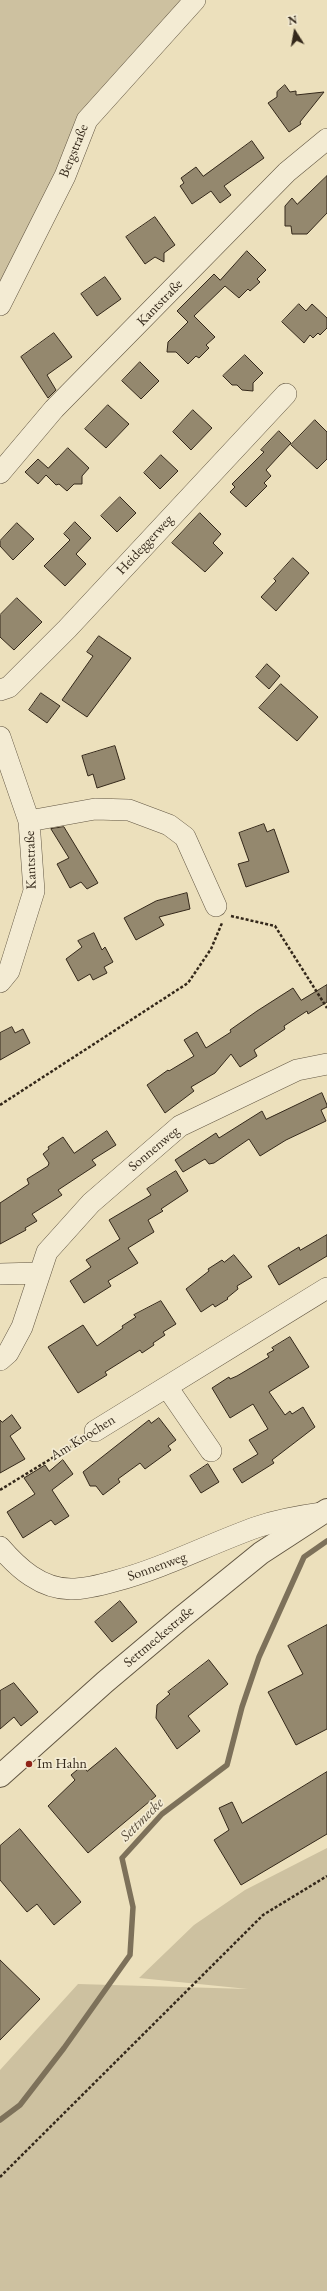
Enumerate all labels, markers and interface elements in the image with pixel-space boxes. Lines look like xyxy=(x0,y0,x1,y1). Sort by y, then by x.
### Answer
north arrow xyxy=(275,12,315,52)
text: N xyxy=(287,12,298,28)
street label: Bergstraße xyxy=(56,122,92,180)
street label: Kantstraße xyxy=(134,276,186,330)
street label: Heideggerweg xyxy=(113,512,177,578)
street label: Kantstraße xyxy=(22,830,40,890)
street label: Sonnenweg xyxy=(125,1123,183,1175)
street label: Am Knochen xyxy=(48,1412,118,1464)
street label: Sonnenweg xyxy=(125,1549,189,1585)
street label: Settmeckestraße xyxy=(121,1603,197,1671)
place label: Im Hahn xyxy=(37,1756,87,1772)
marker: Im Hahn xyxy=(24,1759,34,1769)
water label: Settmecke xyxy=(116,1794,168,1846)

